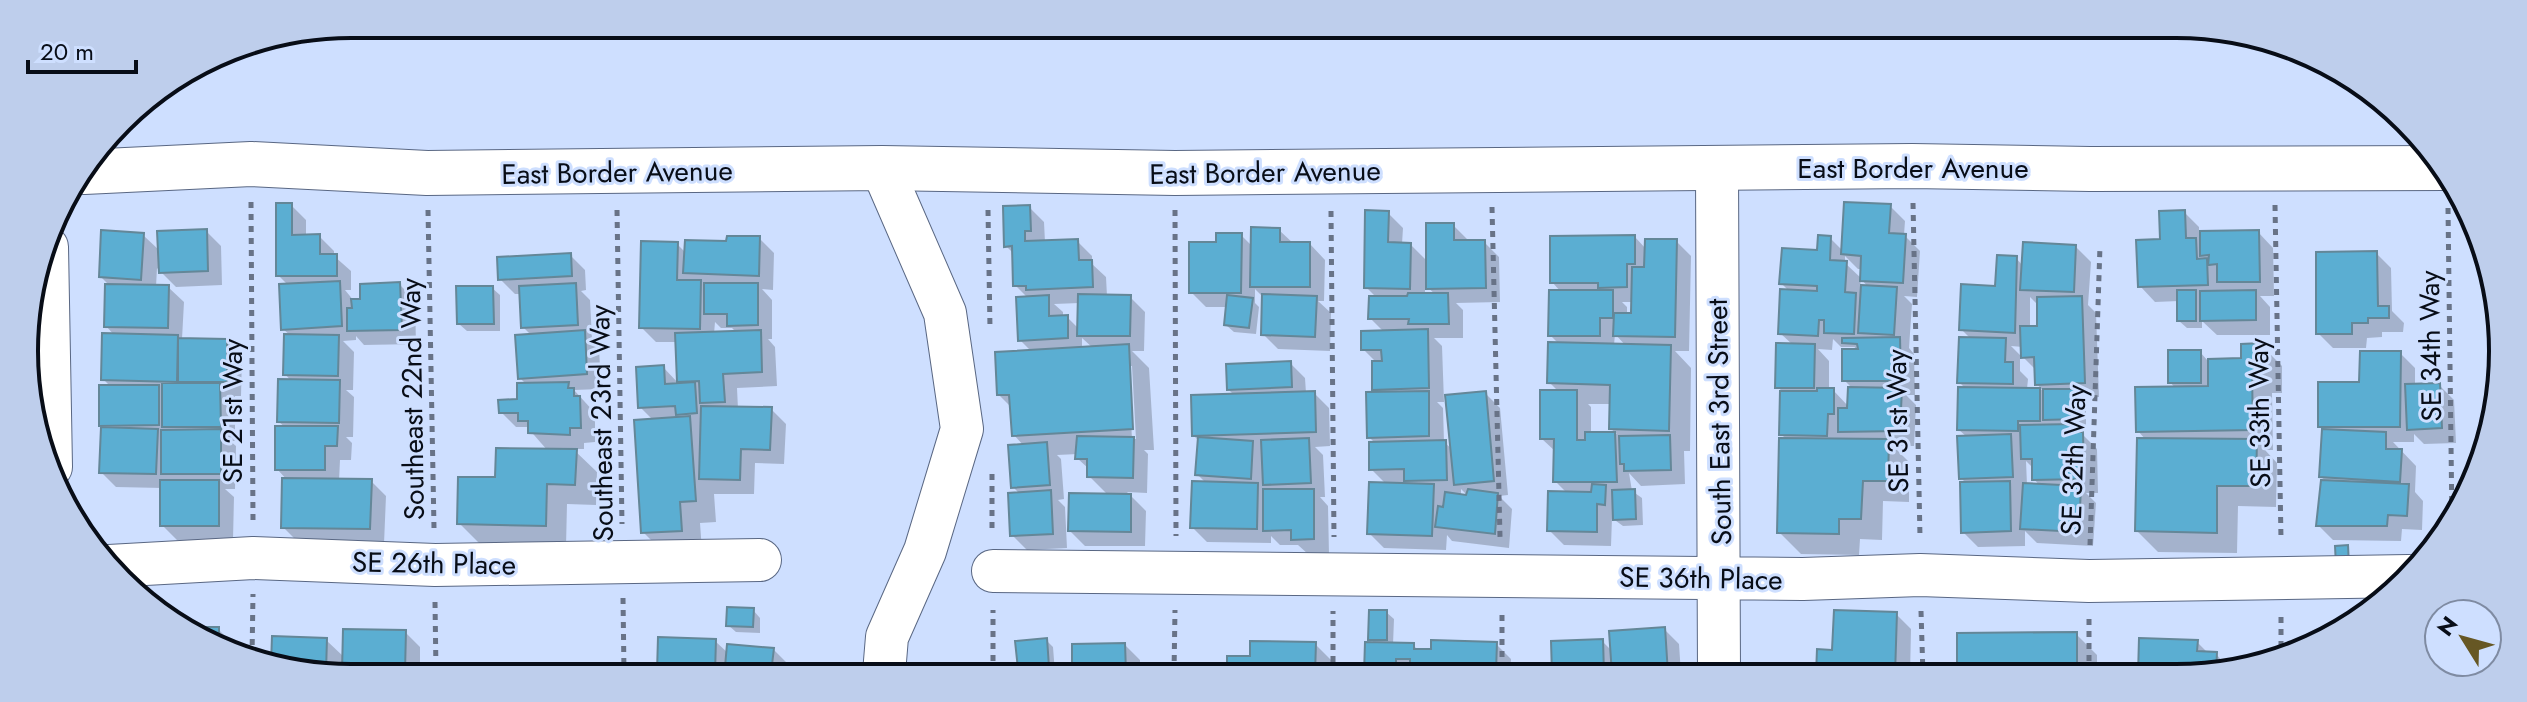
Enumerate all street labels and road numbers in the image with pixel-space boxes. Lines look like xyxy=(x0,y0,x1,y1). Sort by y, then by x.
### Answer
street label: East Border Avenue xyxy=(1797,148,2029,189)
street label: East Border Avenue xyxy=(501,150,733,195)
street label: East Border Avenue xyxy=(1149,150,1381,195)
street label: SE 34th Way xyxy=(2409,269,2452,422)
street label: Southeast 22nd Way xyxy=(390,277,435,521)
street label: South East 3rd Street xyxy=(1697,298,1742,546)
street label: Southeast 23rd Way xyxy=(579,304,624,542)
street label: SE 33th Way xyxy=(2238,337,2281,488)
street label: SE 21st Way xyxy=(212,338,253,483)
street label: SE 31st Way xyxy=(1876,348,1919,493)
street label: SE 32th Way xyxy=(2050,383,2097,536)
street label: SE 26th Place xyxy=(352,542,516,585)
street label: SE 36th Place xyxy=(1619,557,1783,600)

